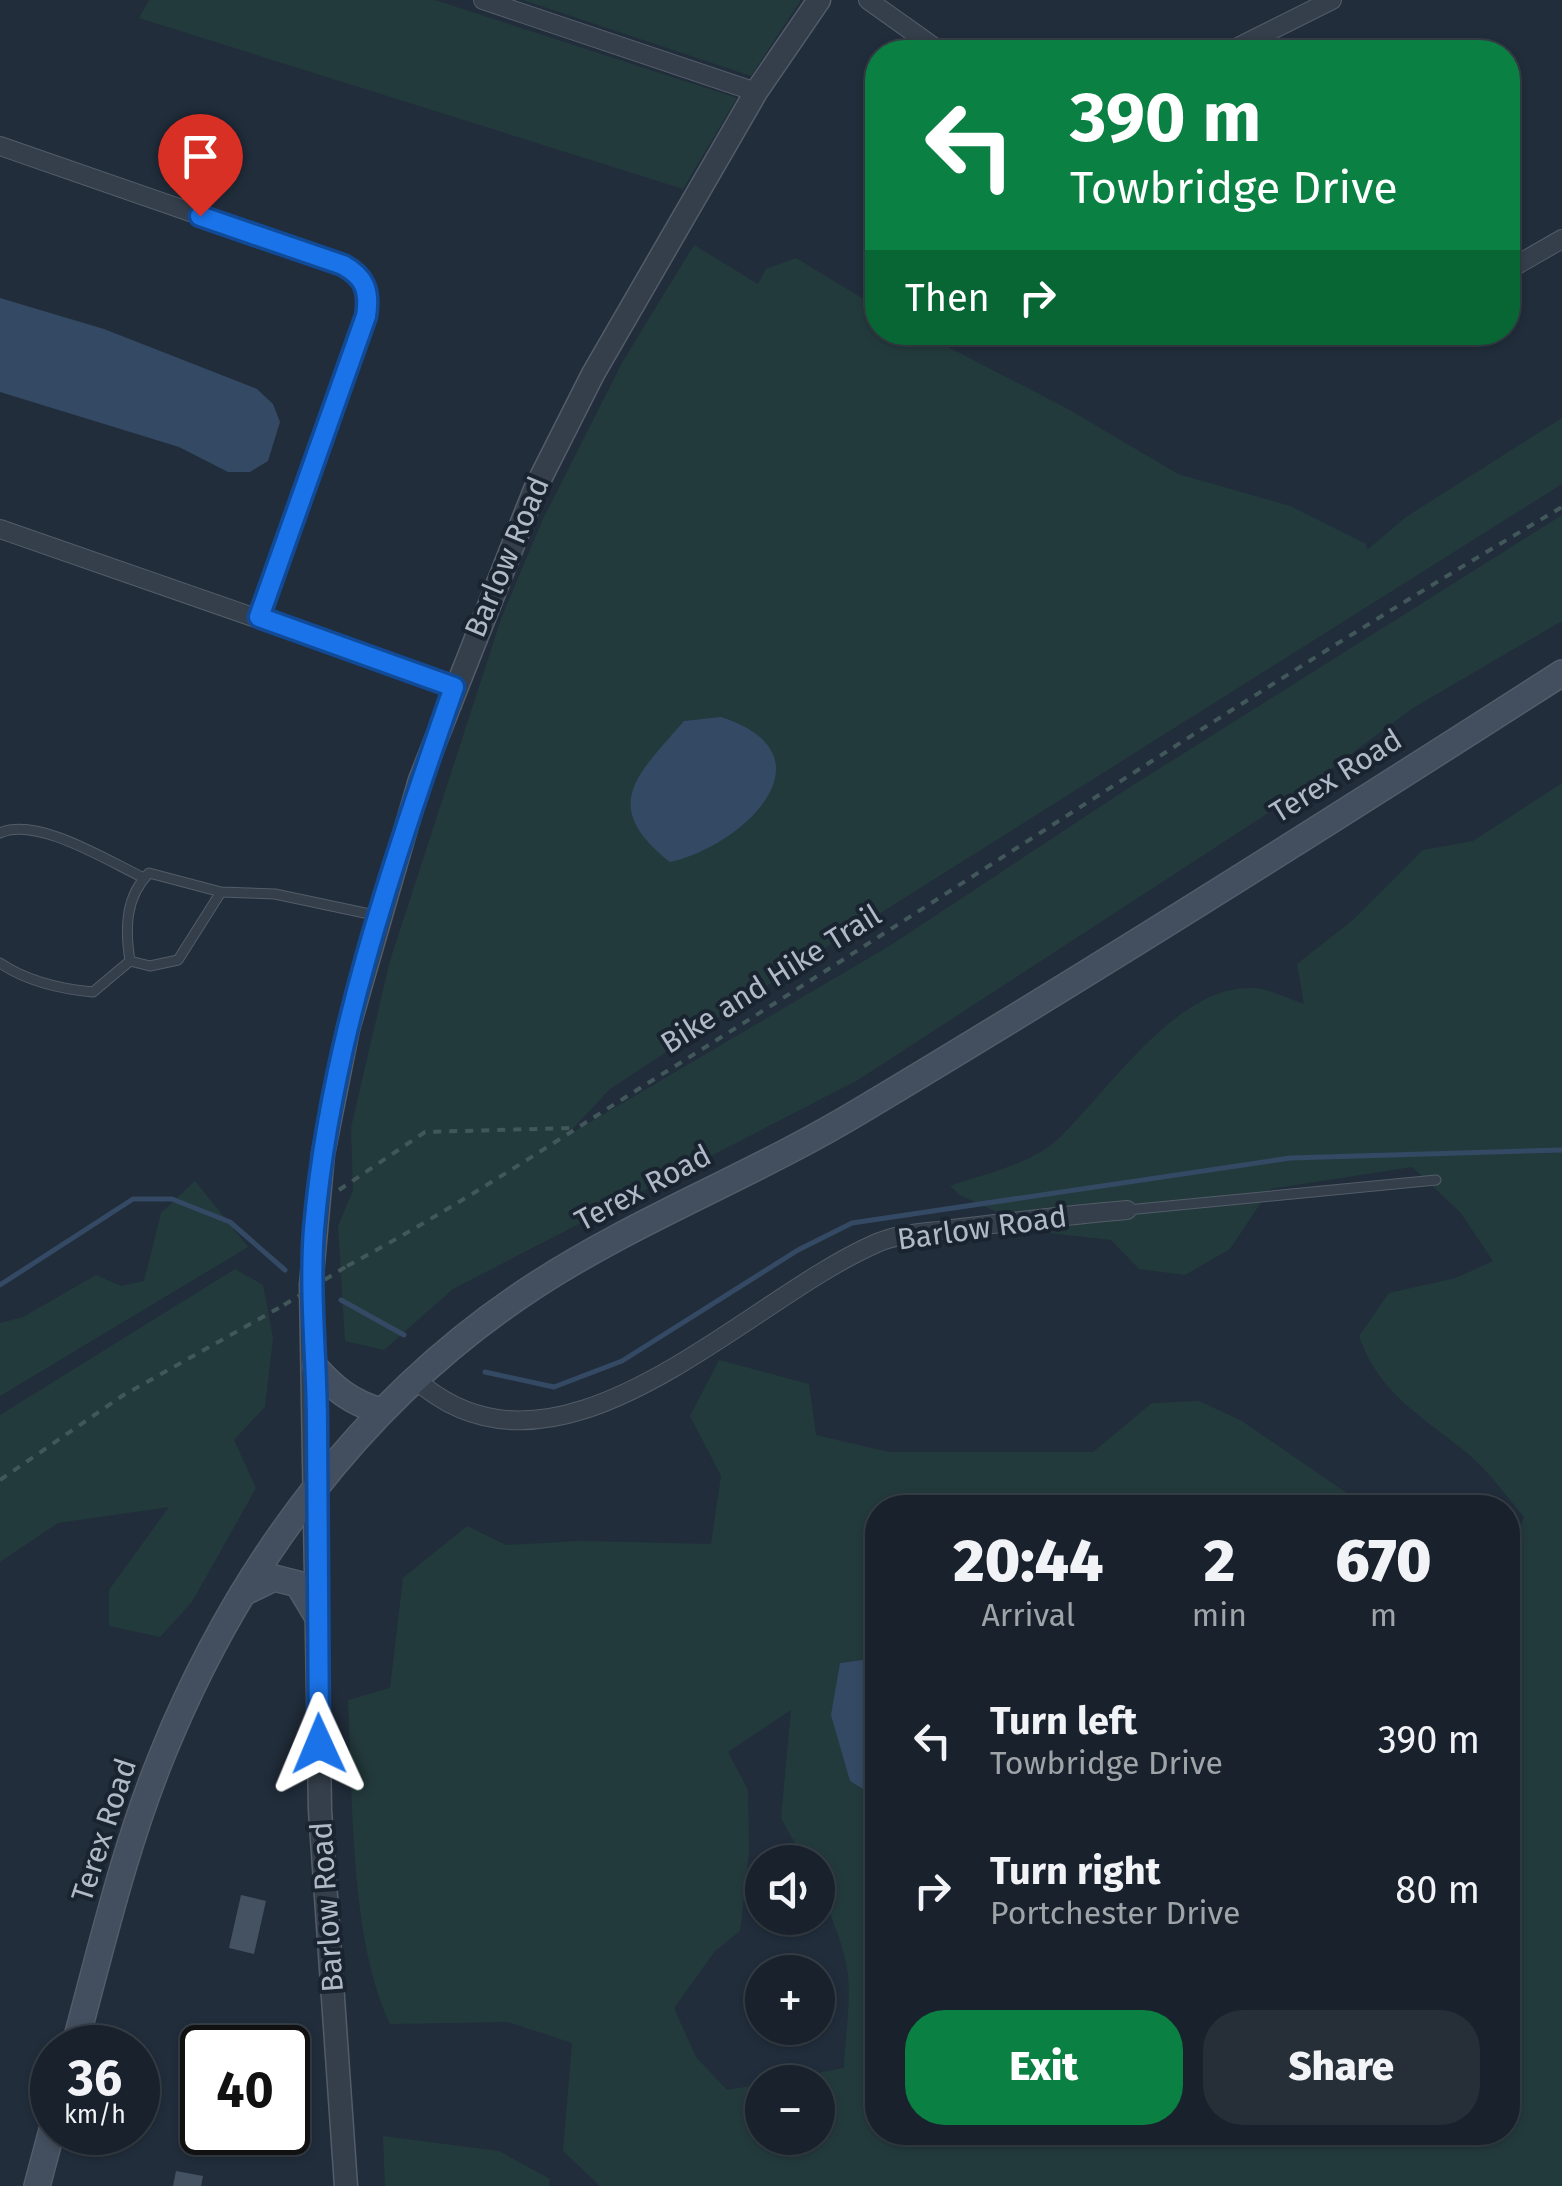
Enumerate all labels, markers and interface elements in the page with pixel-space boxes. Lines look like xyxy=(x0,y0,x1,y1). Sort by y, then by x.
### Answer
text: 390 m xyxy=(1070,76,1262,160)
icon: left xyxy=(905,80,1035,210)
pin xyxy=(158,114,243,217)
icon: arrive xyxy=(173,129,228,184)
text: Towbridge Drive xyxy=(1070,161,1398,215)
icon: right xyxy=(1010,270,1065,325)
text: Then xyxy=(905,275,990,321)
street label: Barlow Road xyxy=(457,471,557,643)
street label: Terex Road xyxy=(1263,721,1409,831)
street label: Bike and Hike Trail xyxy=(654,897,888,1061)
street label: Terex Road xyxy=(569,1137,717,1239)
street label: Barlow Road xyxy=(895,1198,1069,1258)
text: 20:44 xyxy=(953,1525,1103,1597)
text: 2 xyxy=(1204,1525,1235,1597)
text: 670 xyxy=(1335,1525,1432,1597)
text: Arrival xyxy=(981,1596,1075,1634)
text: min xyxy=(1192,1596,1247,1634)
text: m xyxy=(1370,1596,1397,1634)
position arrow xyxy=(267,1692,371,1796)
text: Turn left xyxy=(990,1698,1137,1744)
icon: left xyxy=(905,1713,960,1768)
text: 390 m xyxy=(1378,1717,1480,1763)
text: Towbridge Drive xyxy=(990,1744,1223,1782)
street label: Terex Road xyxy=(64,1754,144,1906)
street label: Barlow Road xyxy=(303,1820,351,1994)
map controls xyxy=(745,1845,835,2155)
button: sound xyxy=(745,1845,835,1935)
text: Turn right xyxy=(990,1848,1160,1894)
icon: right xyxy=(905,1863,960,1918)
text: 80 m xyxy=(1395,1867,1480,1913)
text: Portchester Drive xyxy=(990,1894,1241,1932)
button: + xyxy=(745,1955,835,2045)
button: Exit xyxy=(905,2010,1183,2125)
button: Share xyxy=(1203,2010,1480,2125)
speed limit sign: 40 xyxy=(180,2025,310,2155)
text: 36 xyxy=(68,2048,122,2108)
button: − xyxy=(745,2065,835,2155)
text: km/h xyxy=(64,2100,126,2130)

